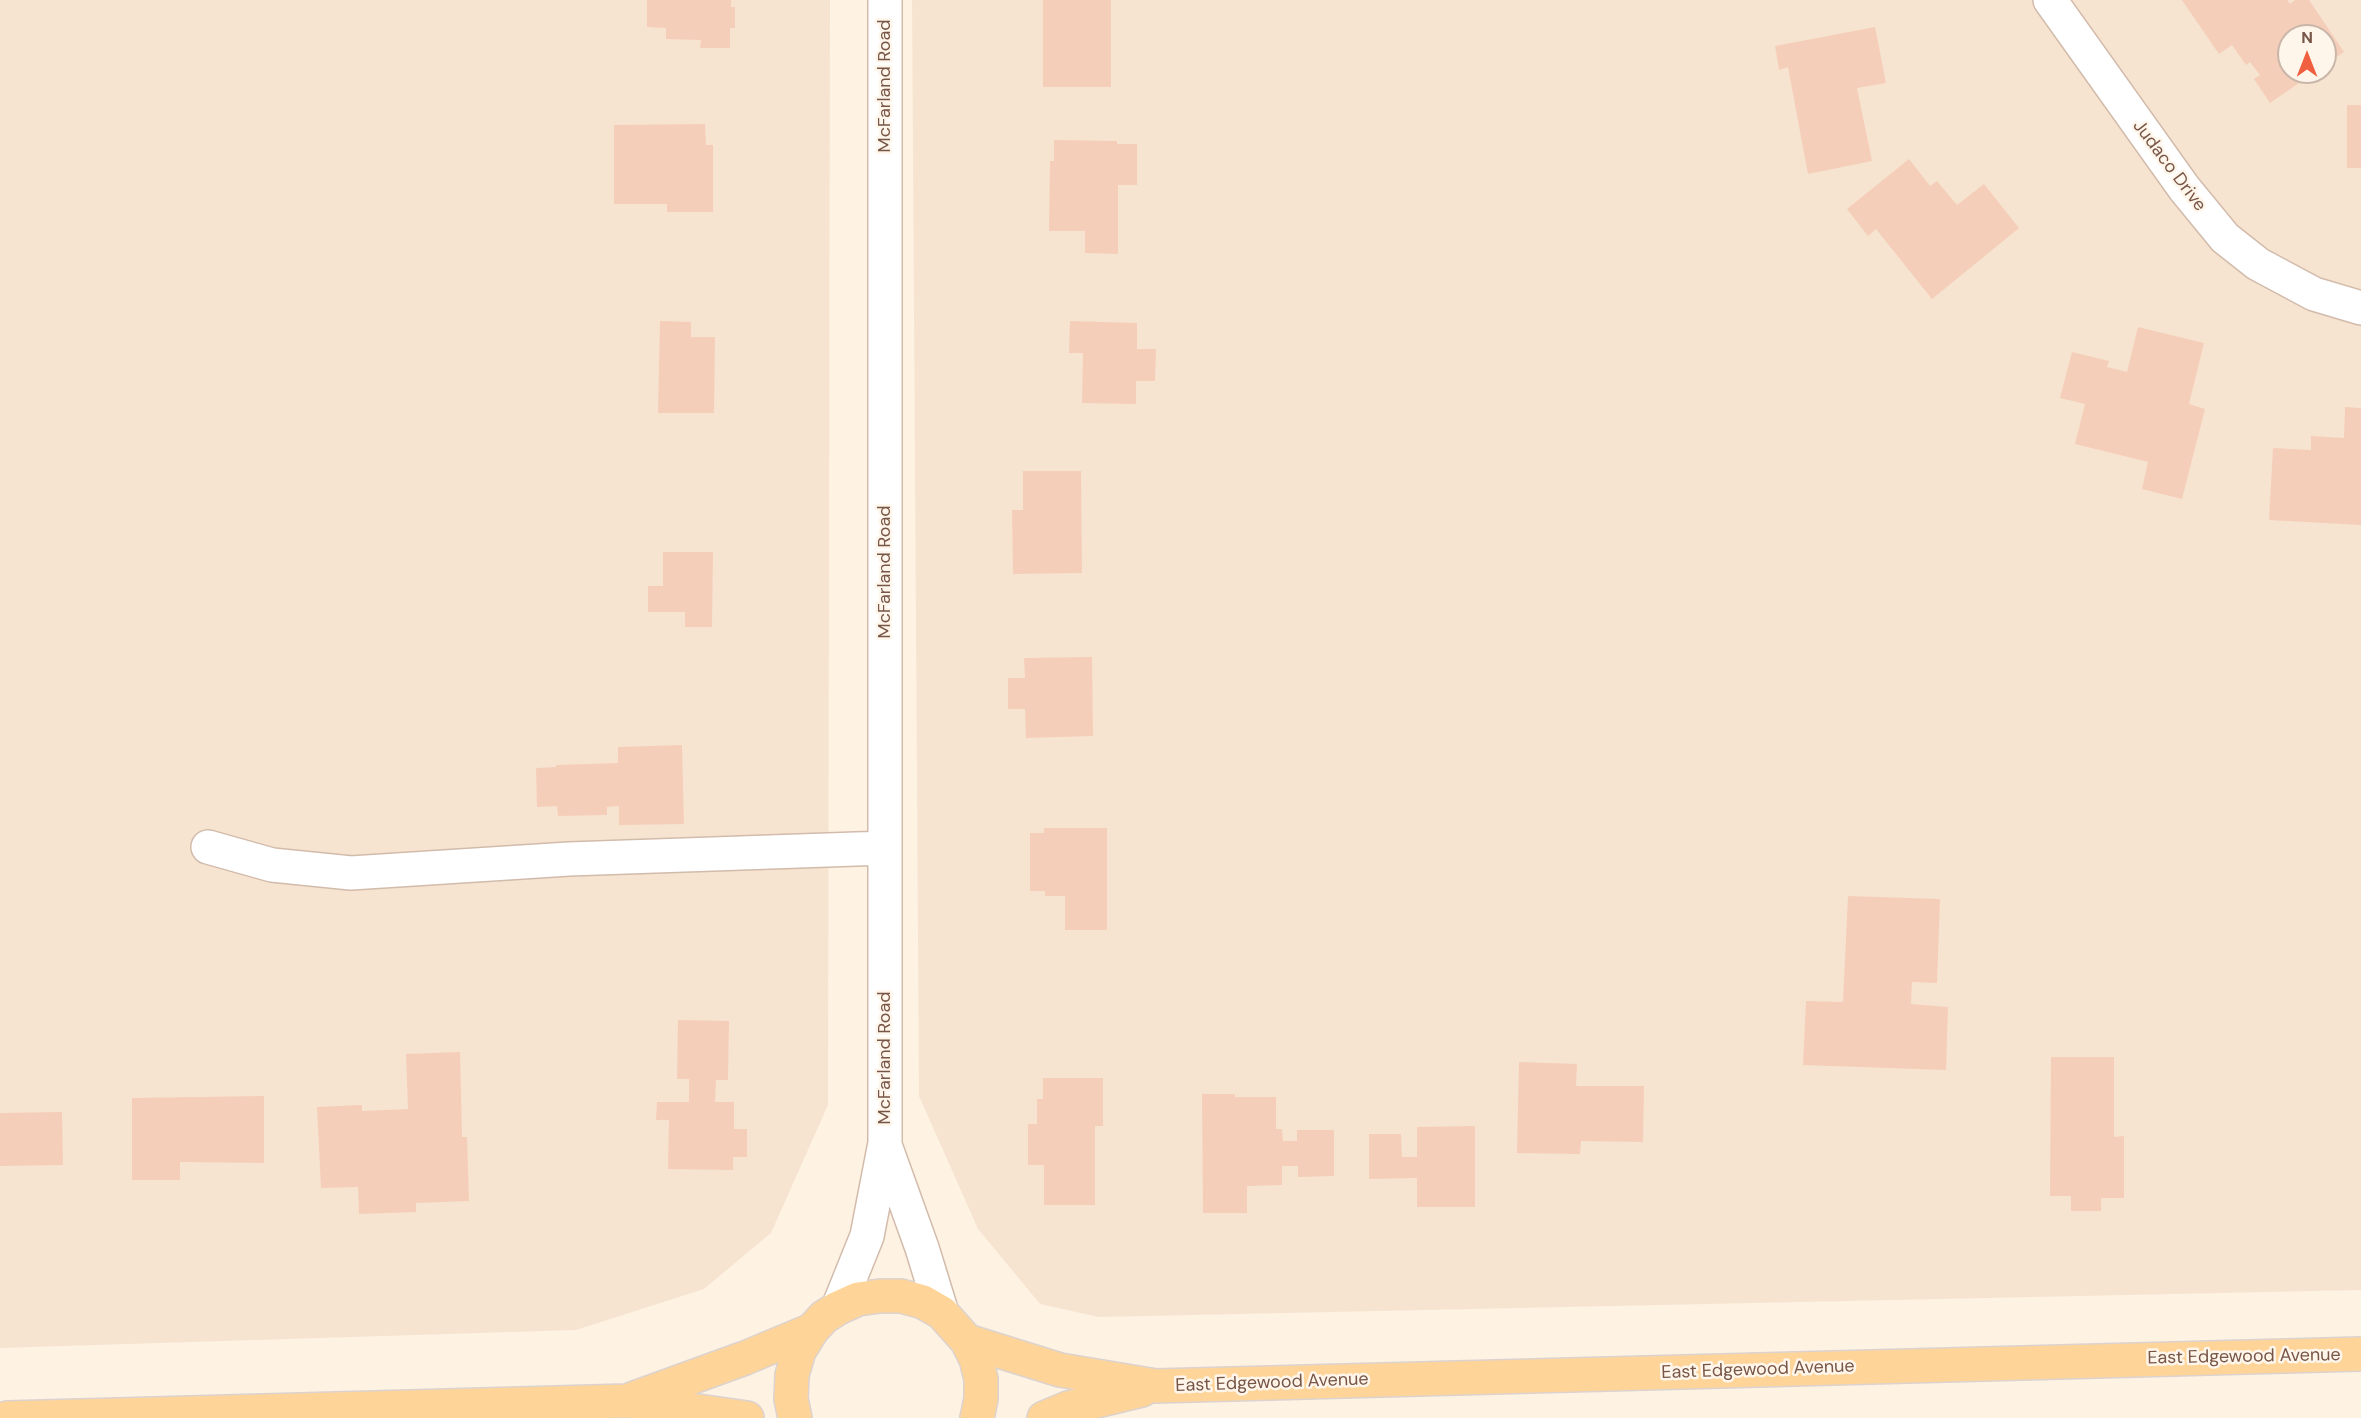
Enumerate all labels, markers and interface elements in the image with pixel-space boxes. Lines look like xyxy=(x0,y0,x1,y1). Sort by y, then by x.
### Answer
street label: McFarland Road xyxy=(874,19,896,153)
north arrow xyxy=(2277,24,2337,84)
text: N xyxy=(2301,27,2313,48)
street label: Judaco Drive xyxy=(2128,116,2210,216)
street label: McFarland Road xyxy=(874,505,896,639)
street label: McFarland Road xyxy=(874,991,896,1125)
street label: East Edgewood Avenue xyxy=(2147,1345,2341,1369)
street label: East Edgewood Avenue xyxy=(1661,1356,1855,1384)
street label: East Edgewood Avenue xyxy=(1175,1369,1369,1397)

